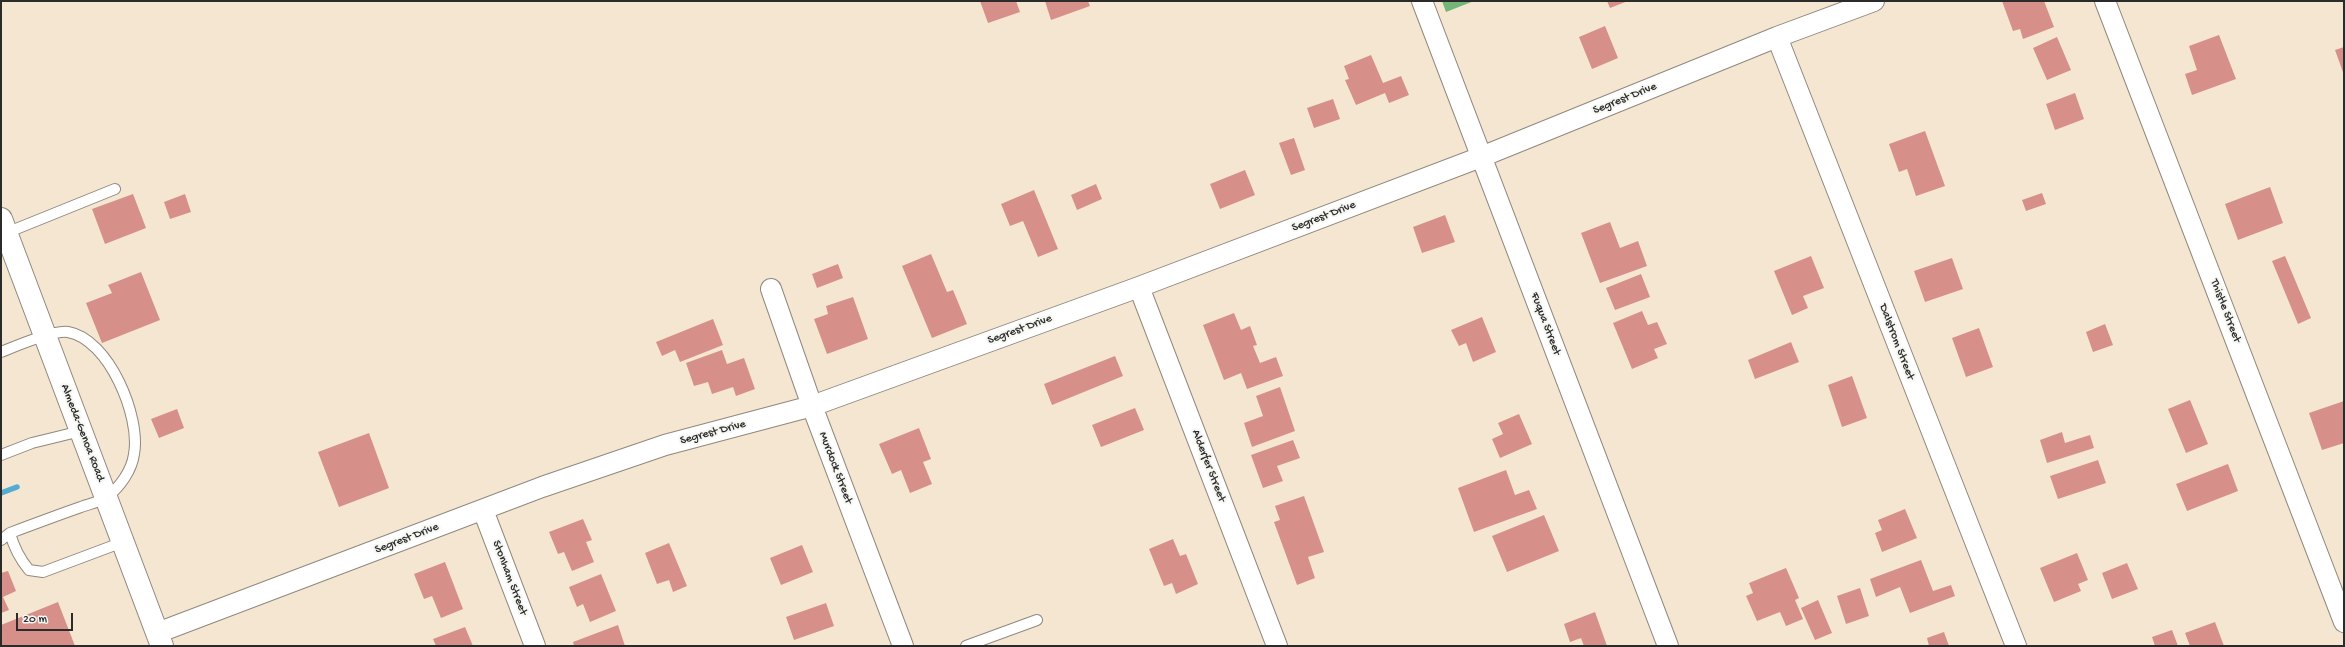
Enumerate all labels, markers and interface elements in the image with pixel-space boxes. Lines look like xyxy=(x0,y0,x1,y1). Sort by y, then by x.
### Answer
street label: Segrest Drive xyxy=(1591,80,1659,118)
street label: Segrest Drive xyxy=(1290,198,1358,236)
street label: Thistle Street xyxy=(2206,277,2244,345)
street label: Fuqua Street xyxy=(1526,291,1564,357)
street label: Dalstrom Street xyxy=(1875,302,1917,382)
street label: Segrest Drive xyxy=(986,312,1054,348)
street label: Almeda-Genoa Road xyxy=(57,382,107,484)
street label: Segrest Drive xyxy=(679,417,747,449)
street label: Alderfer Street xyxy=(1188,428,1228,504)
street label: Murdock Street xyxy=(815,430,855,506)
street label: Segrest Drive xyxy=(373,520,441,558)
street label: Stonham Street xyxy=(488,539,530,617)
scale bar xyxy=(18,605,75,631)
text: 20 m xyxy=(23,613,47,627)

